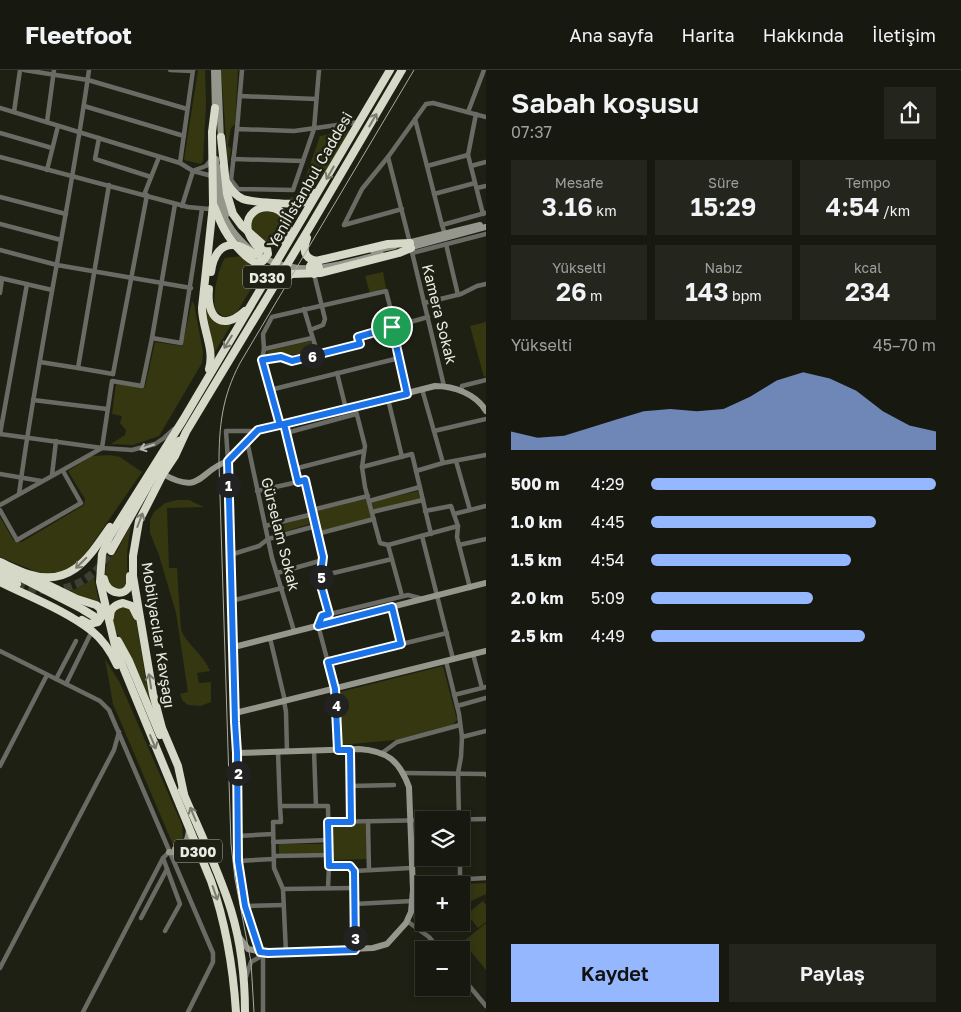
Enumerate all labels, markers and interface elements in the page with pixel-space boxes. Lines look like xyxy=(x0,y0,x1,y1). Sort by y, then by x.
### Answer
text: Fleetfoot xyxy=(25,20,132,49)
text: Ana sayfa xyxy=(570,24,654,46)
text: Harita xyxy=(682,24,735,46)
text: Hakkında xyxy=(763,24,844,46)
text: İletişim xyxy=(872,24,936,46)
text: Sabah koşusu xyxy=(511,86,699,119)
button: share xyxy=(884,87,936,139)
street label: Yeni İstanbul Caddesi xyxy=(262,108,356,252)
one-way arrow xyxy=(368,113,378,127)
text: 07:37 xyxy=(511,122,552,142)
one-way arrow xyxy=(324,165,334,179)
text: Mesafe xyxy=(555,174,603,191)
text: Süre xyxy=(708,174,739,191)
text: Tempo xyxy=(845,174,890,191)
text: 3.16 xyxy=(542,191,593,222)
text: 15:29 xyxy=(691,191,756,222)
text: 4:54 xyxy=(825,191,880,222)
text: km xyxy=(593,202,617,219)
text: /km xyxy=(880,202,910,219)
text: Yükselti xyxy=(552,259,606,276)
text: Nabız xyxy=(704,259,743,276)
text: kcal xyxy=(854,259,882,276)
street label: Kamera Sokak xyxy=(419,262,461,366)
road number: D330 xyxy=(243,266,291,288)
text: 26 xyxy=(556,276,587,307)
text: 143 xyxy=(685,276,729,307)
text: 234 xyxy=(845,276,891,307)
text: m xyxy=(587,287,602,304)
text: bpm xyxy=(729,287,762,304)
pin xyxy=(371,306,413,348)
icon: arrive xyxy=(378,313,406,341)
one-way arrow xyxy=(223,335,233,349)
text: Yükselti xyxy=(511,335,572,355)
text: 45–70 m xyxy=(873,335,936,355)
pin: 6 xyxy=(300,344,324,368)
text: 6 xyxy=(308,348,317,365)
one-way arrow xyxy=(139,442,155,452)
pin: 1 xyxy=(216,472,240,498)
text: 500 m xyxy=(511,474,560,494)
text: 4:29 xyxy=(591,474,625,494)
street label: Gürselam Sokak xyxy=(258,475,304,593)
text: 1 xyxy=(225,477,232,494)
text: 1.0 km xyxy=(511,512,562,532)
text: 4:45 xyxy=(591,512,625,532)
one-way arrow xyxy=(136,513,145,529)
text: 1.5 km xyxy=(511,550,561,570)
text: 4:54 xyxy=(591,550,625,570)
one-way arrow xyxy=(75,557,87,570)
street label: Mobilyacılar Kavşağı xyxy=(139,561,179,709)
pin: 5 xyxy=(308,564,334,590)
text: 5 xyxy=(317,569,326,586)
text: 2.0 km xyxy=(511,588,564,608)
text: 5:09 xyxy=(591,588,625,608)
text: 2.5 km xyxy=(511,626,563,646)
text: 4:49 xyxy=(591,626,625,646)
one-way arrow xyxy=(145,673,155,689)
pin: 4 xyxy=(324,692,348,718)
text: 4 xyxy=(332,697,341,714)
one-way arrow xyxy=(149,734,158,750)
pin: 2 xyxy=(226,760,250,786)
text: 2 xyxy=(234,765,243,782)
one-way arrow xyxy=(187,807,196,822)
map controls xyxy=(415,811,470,996)
button: layers xyxy=(415,811,470,866)
road number: D300 xyxy=(174,839,222,862)
button: + xyxy=(415,876,470,931)
one-way arrow xyxy=(211,884,220,900)
pin: 3 xyxy=(342,926,368,950)
text: 3 xyxy=(351,930,360,947)
button: − xyxy=(415,941,470,996)
button: Kaydet xyxy=(511,944,719,1002)
button: Paylaş xyxy=(729,944,936,1002)

